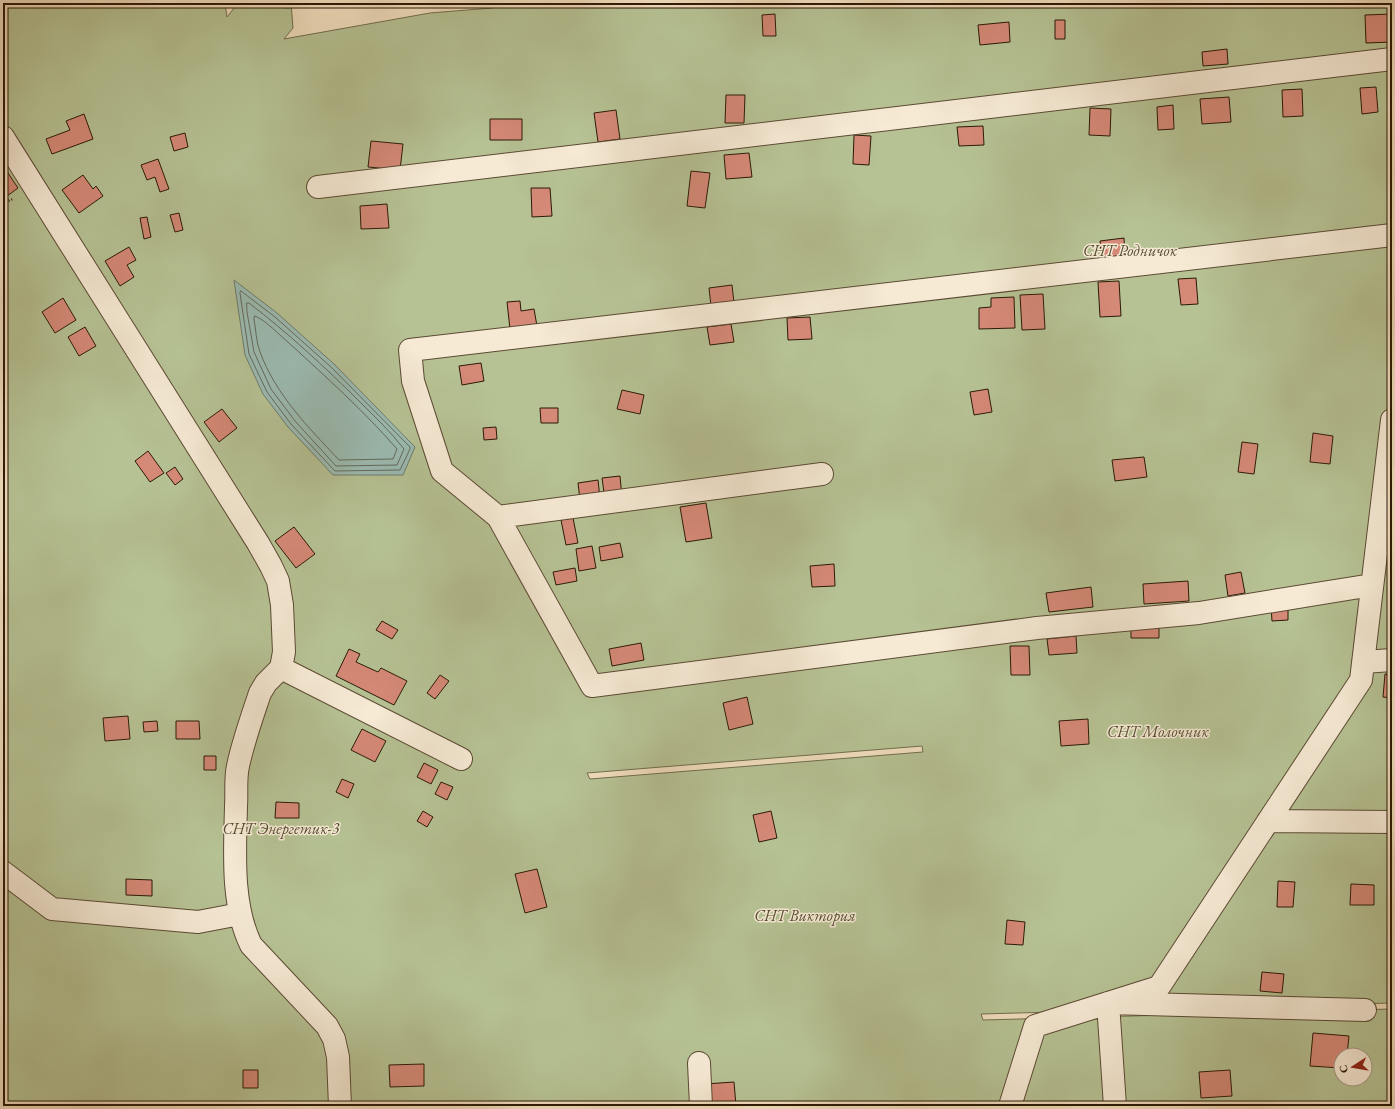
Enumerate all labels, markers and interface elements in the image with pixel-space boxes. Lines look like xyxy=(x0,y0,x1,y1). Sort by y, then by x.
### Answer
park label: СНТ Родничок xyxy=(1083,240,1177,261)
park label: СНТ Молочник xyxy=(1107,721,1209,742)
park label: СНТ Энергетик-3 xyxy=(222,818,340,839)
park label: СНТ Виктория xyxy=(754,905,856,926)
north arrow xyxy=(1333,1047,1373,1087)
text: С xyxy=(1336,1064,1351,1074)

